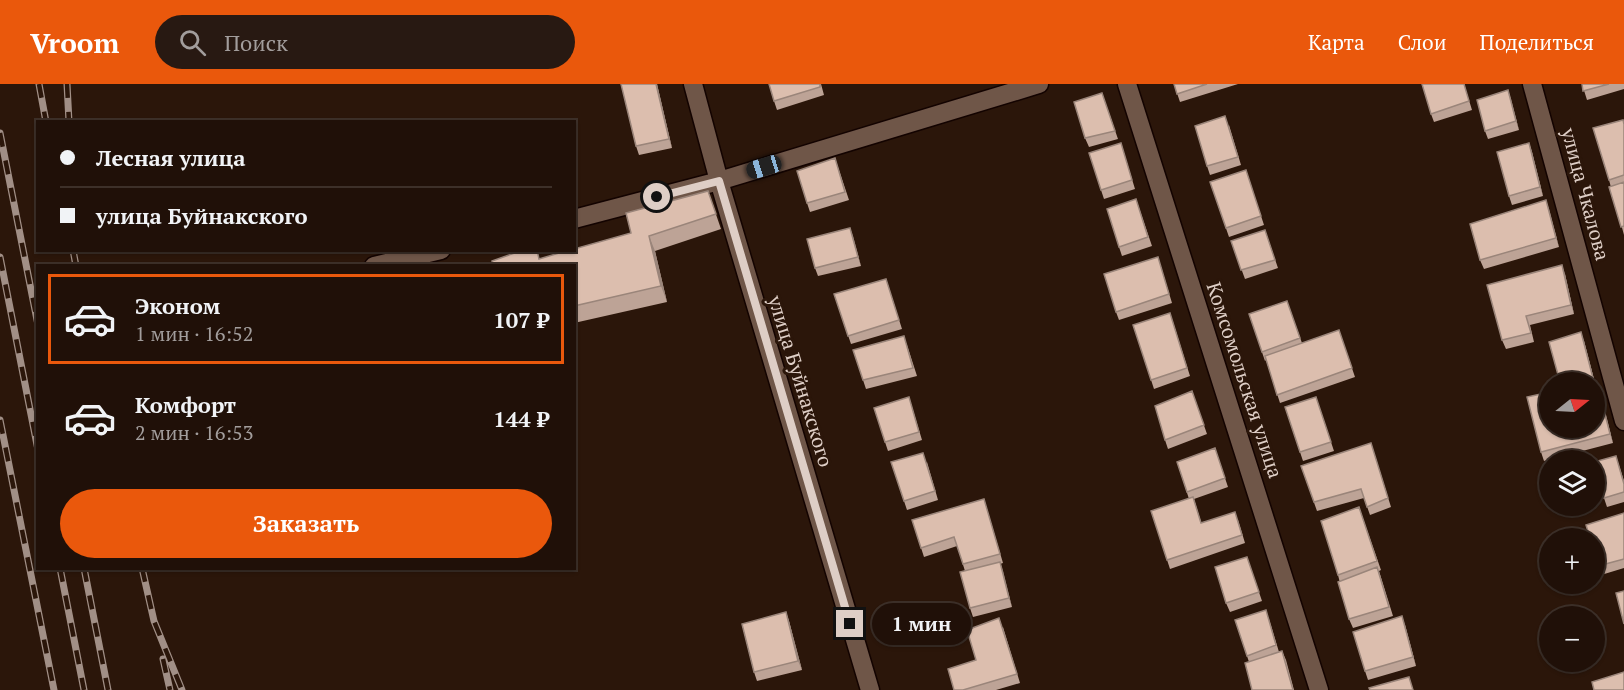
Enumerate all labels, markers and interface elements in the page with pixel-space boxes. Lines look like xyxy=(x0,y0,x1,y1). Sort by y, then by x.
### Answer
search box xyxy=(155,15,575,69)
text: Vroom xyxy=(30,24,119,61)
icon: search xyxy=(176,26,209,59)
text: Поиск xyxy=(224,28,288,57)
text: Карта xyxy=(1308,28,1365,56)
text: Слои xyxy=(1398,28,1447,56)
text: Поделиться xyxy=(1480,28,1594,56)
street label: улица Чкалова xyxy=(1555,124,1617,263)
text: Лесная улица xyxy=(96,143,245,172)
car xyxy=(744,153,784,181)
route start xyxy=(643,183,670,210)
text: улица Буйнакского xyxy=(96,201,307,230)
street label: Комсомольская улица xyxy=(1201,278,1289,482)
text: Эконом xyxy=(135,291,220,320)
street label: улица Буйнакского xyxy=(762,291,840,470)
icon: car xyxy=(63,292,117,346)
text: 107 ₽ xyxy=(493,305,549,334)
text: 1 мин · 16:52 xyxy=(135,320,253,347)
north arrow xyxy=(1539,372,1605,438)
map controls xyxy=(1539,372,1605,672)
text: Комфорт xyxy=(135,390,236,419)
icon: car xyxy=(63,391,117,445)
text: 144 ₽ xyxy=(493,404,549,433)
text: 2 мин · 16:53 xyxy=(135,419,253,446)
button: layers xyxy=(1539,450,1605,516)
button: Заказать xyxy=(60,489,552,558)
button: + xyxy=(1539,528,1605,594)
callout: 1 мин xyxy=(871,603,970,645)
button: − xyxy=(1539,606,1605,672)
route end xyxy=(836,610,863,637)
text: 1 мин xyxy=(892,610,951,637)

